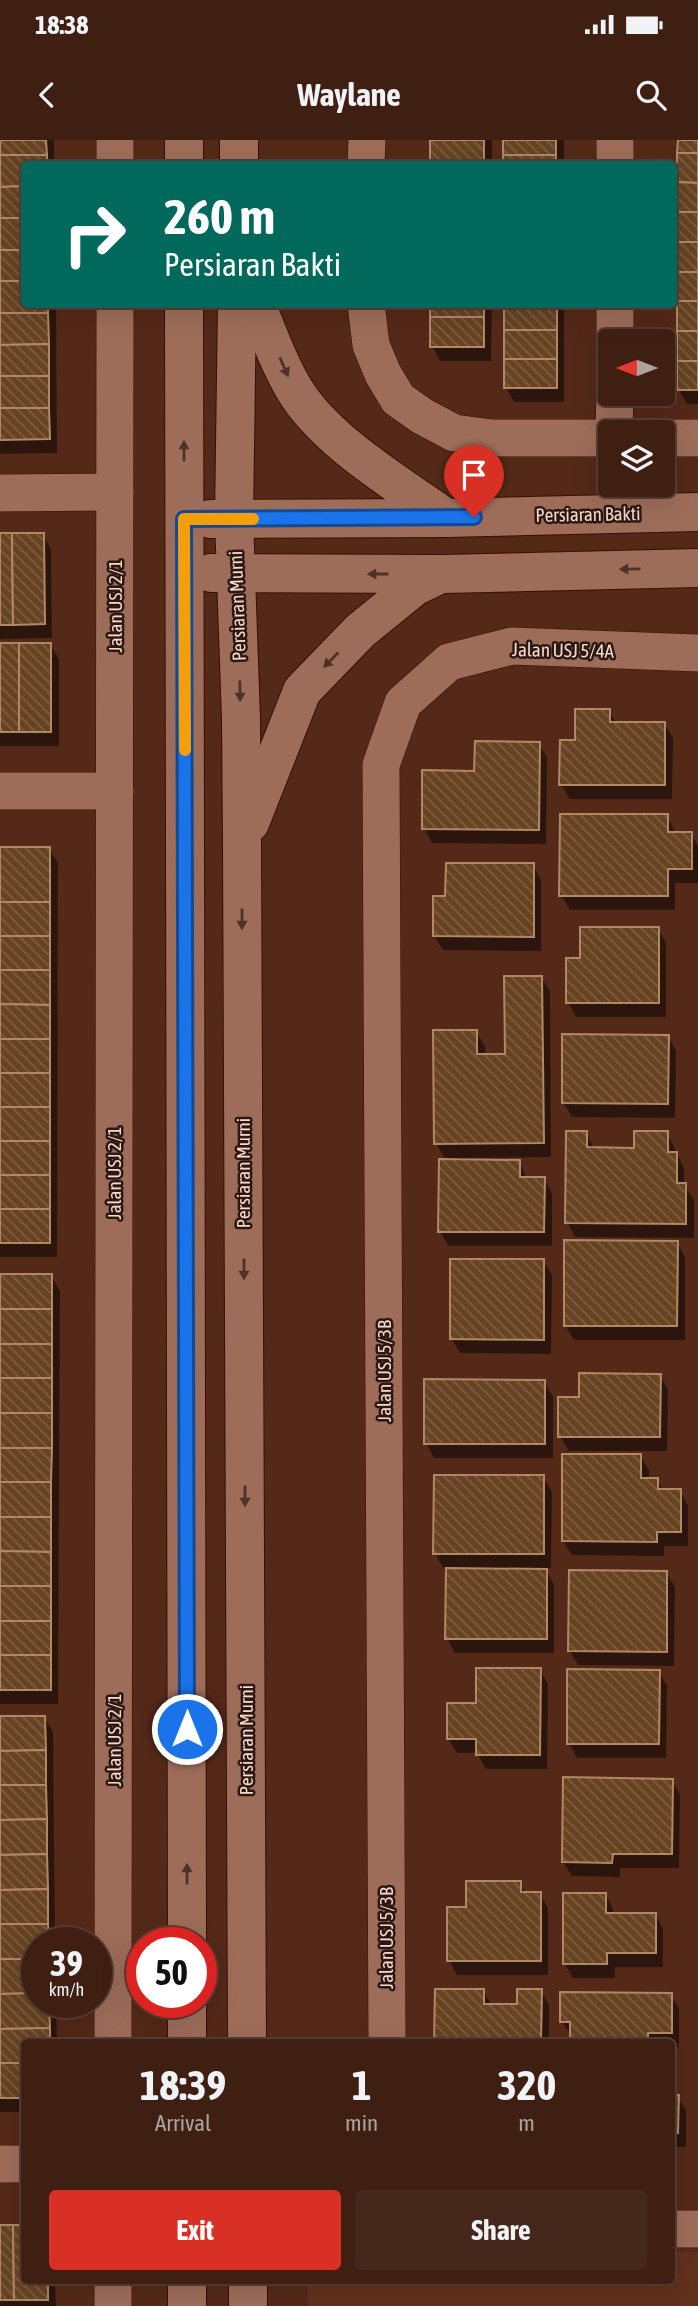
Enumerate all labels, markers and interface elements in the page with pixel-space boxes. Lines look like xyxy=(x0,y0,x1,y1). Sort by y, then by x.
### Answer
text: 18:38 xyxy=(35,10,89,40)
icon: back xyxy=(28,76,66,114)
text: Waylane xyxy=(297,76,401,113)
icon: search xyxy=(632,76,670,114)
text: 260 m xyxy=(164,188,275,244)
icon: right xyxy=(49,189,140,280)
text: Persiaran Bakti xyxy=(164,246,341,283)
north arrow xyxy=(598,329,676,406)
map controls xyxy=(598,329,675,497)
one-way arrow xyxy=(278,357,289,378)
button: layers xyxy=(598,420,675,497)
one-way arrow xyxy=(178,440,190,462)
pin xyxy=(444,445,504,517)
icon: arrive xyxy=(455,456,493,494)
street label: Persiaran Bakti xyxy=(535,502,641,526)
street label: Persiaran Murni xyxy=(224,551,250,661)
street label: Jalan USJ 2/1 xyxy=(104,560,126,652)
one-way arrow xyxy=(619,563,641,575)
one-way arrow xyxy=(367,568,389,580)
street label: Jalan USJ 5/4A xyxy=(512,638,615,662)
one-way arrow xyxy=(324,651,340,668)
one-way arrow xyxy=(234,680,246,702)
one-way arrow xyxy=(236,908,248,930)
street label: Persiaran Murni xyxy=(232,1118,254,1228)
street label: Jalan USJ 2/1 xyxy=(103,1127,125,1219)
one-way arrow xyxy=(238,1258,250,1280)
street label: Jalan USJ 5/3B xyxy=(373,1320,395,1422)
one-way arrow xyxy=(239,1485,251,1507)
street label: Persiaran Murni xyxy=(235,1685,257,1795)
position arrow xyxy=(150,1692,224,1766)
street label: Jalan USJ 2/1 xyxy=(103,1694,125,1786)
one-way arrow xyxy=(181,1863,193,1885)
street label: Jalan USJ 5/3B xyxy=(375,1887,397,1989)
speed limit sign: 50 xyxy=(126,1927,217,2018)
text: 39 xyxy=(50,1943,83,1983)
text: km/h xyxy=(49,1979,84,2000)
text: 18:39 xyxy=(140,2061,226,2109)
text: 1 xyxy=(352,2061,371,2109)
text: 320 xyxy=(497,2061,556,2109)
text: Arrival xyxy=(155,2110,211,2136)
text: min xyxy=(345,2110,378,2136)
text: m xyxy=(518,2110,535,2136)
button: Exit xyxy=(49,2190,341,2270)
button: Share xyxy=(355,2190,647,2270)

